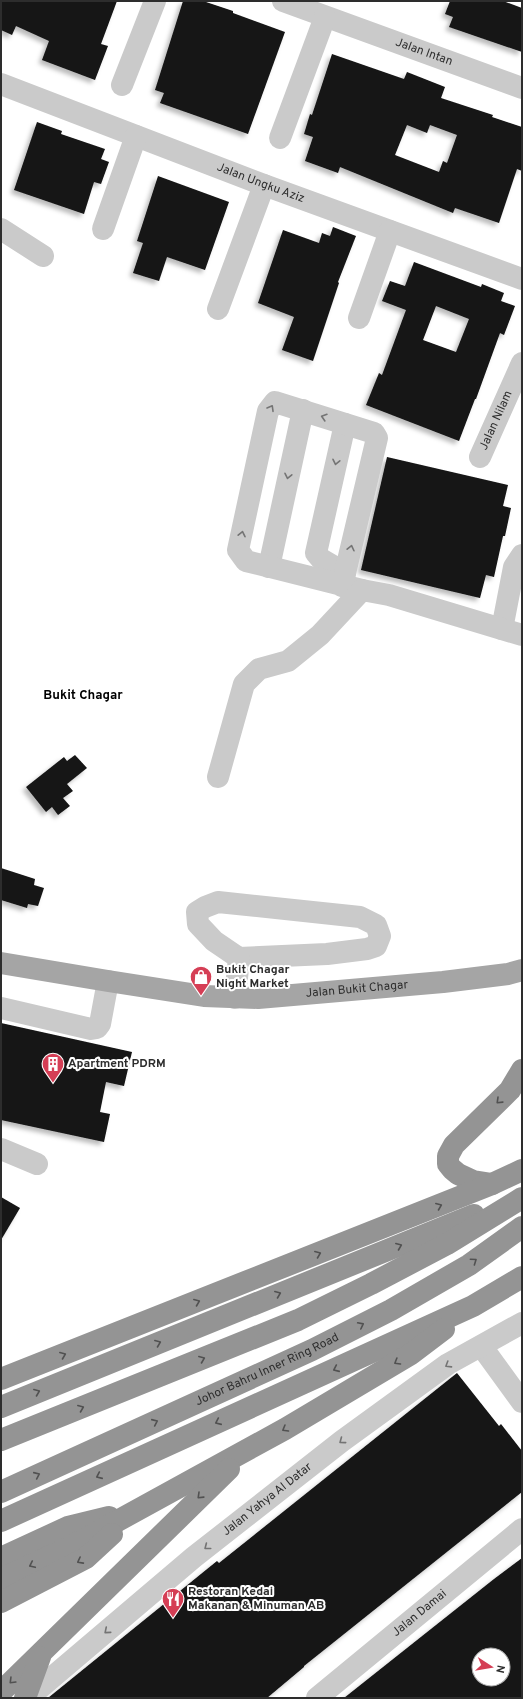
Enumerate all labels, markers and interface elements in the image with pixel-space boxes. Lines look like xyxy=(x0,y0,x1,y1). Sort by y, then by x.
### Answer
street label: Jalan Intan xyxy=(393,35,455,70)
street label: Jalan Ungku Aziz xyxy=(214,160,307,207)
street label: Jalan Nilam xyxy=(476,388,517,453)
one-way arrow xyxy=(267,405,274,412)
one-way arrow xyxy=(320,413,327,422)
one-way arrow xyxy=(333,458,341,465)
one-way arrow xyxy=(285,473,293,479)
one-way arrow xyxy=(237,531,245,537)
one-way arrow xyxy=(346,545,355,552)
district label: Bukit Chagar xyxy=(43,688,123,704)
place label: Bukit Chagar Night Market xyxy=(216,962,289,992)
shop icon: Bukit Chagar Night Market xyxy=(188,964,214,997)
street label: Jalan Bukit Chagar xyxy=(305,977,409,1002)
building icon: Apartment PDRM xyxy=(40,1051,66,1084)
place label: Apartment PDRM xyxy=(68,1056,166,1072)
one-way arrow xyxy=(496,1096,504,1104)
one-way arrow xyxy=(435,1202,442,1210)
one-way arrow xyxy=(395,1242,402,1250)
one-way arrow xyxy=(314,1250,321,1258)
one-way arrow xyxy=(470,1259,477,1266)
one-way arrow xyxy=(275,1291,282,1299)
one-way arrow xyxy=(194,1298,201,1306)
one-way arrow xyxy=(357,1322,365,1330)
street label: Johor Bahru Inner Ring Road xyxy=(193,1330,342,1410)
one-way arrow xyxy=(154,1340,161,1348)
one-way arrow xyxy=(60,1351,67,1359)
one-way arrow xyxy=(197,1356,205,1364)
one-way arrow xyxy=(394,1358,401,1365)
one-way arrow xyxy=(445,1361,452,1368)
one-way arrow xyxy=(332,1364,339,1372)
one-way arrow xyxy=(33,1389,41,1397)
one-way arrow xyxy=(78,1404,85,1412)
one-way arrow xyxy=(151,1418,158,1426)
one-way arrow xyxy=(214,1418,221,1426)
one-way arrow xyxy=(282,1424,289,1431)
one-way arrow xyxy=(339,1436,346,1443)
street label: Jalan Yahya Al Datar xyxy=(219,1459,316,1540)
one-way arrow xyxy=(96,1471,104,1479)
one-way arrow xyxy=(32,1472,40,1480)
one-way arrow xyxy=(197,1491,205,1499)
one-way arrow xyxy=(204,1543,211,1550)
one-way arrow xyxy=(77,1556,84,1563)
one-way arrow xyxy=(29,1560,36,1568)
place label: Restoran Kedai Makanan & Minuman AB xyxy=(188,1584,324,1614)
restaurant icon: Restoran Kedai Makanan & Minuman AB xyxy=(160,1586,186,1619)
street label: Jalan Damai xyxy=(389,1586,450,1641)
one-way arrow xyxy=(104,1626,112,1633)
north arrow xyxy=(471,1647,511,1687)
text: N xyxy=(492,1664,507,1674)
one-way arrow xyxy=(9,1677,17,1684)

